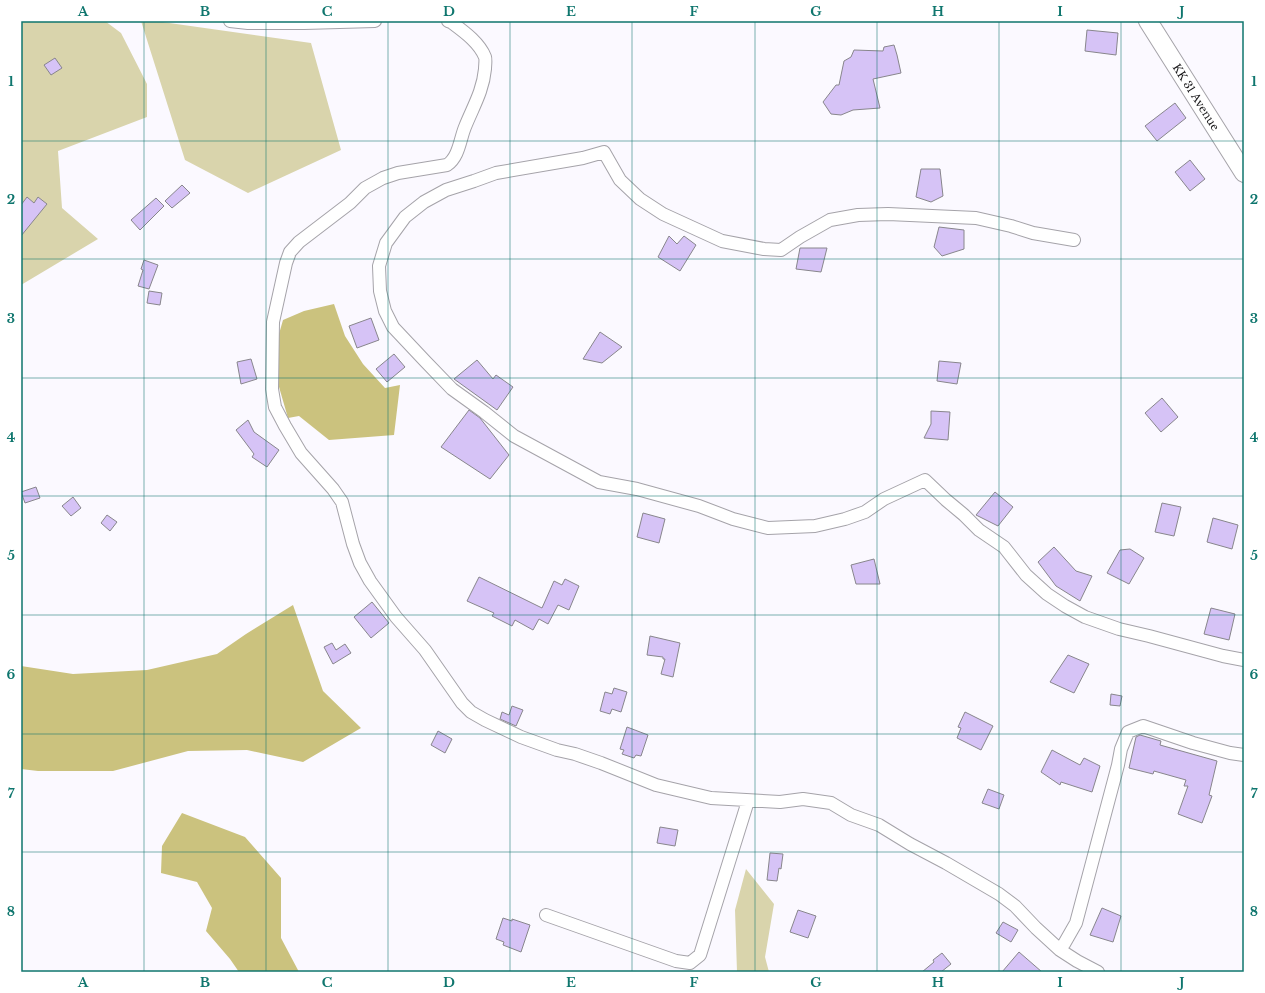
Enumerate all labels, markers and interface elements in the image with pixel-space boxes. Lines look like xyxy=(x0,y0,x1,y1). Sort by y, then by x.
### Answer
text: A xyxy=(77,3,89,20)
text: B xyxy=(200,3,210,20)
text: C xyxy=(322,3,333,20)
text: D xyxy=(443,3,455,20)
text: E xyxy=(566,3,576,20)
text: F xyxy=(690,3,699,20)
text: G xyxy=(810,3,822,20)
text: H xyxy=(932,3,944,20)
text: I xyxy=(1057,3,1063,20)
text: J xyxy=(1176,3,1185,20)
street label: KK 31 Avenue xyxy=(1170,61,1222,133)
text: 1 xyxy=(8,73,14,90)
text: 1 xyxy=(1251,73,1257,90)
text: 2 xyxy=(7,191,15,208)
text: 2 xyxy=(1250,191,1258,208)
text: 3 xyxy=(7,310,15,327)
text: 3 xyxy=(1250,310,1258,327)
text: 4 xyxy=(7,429,16,446)
text: 4 xyxy=(1250,429,1259,446)
text: 5 xyxy=(7,547,15,564)
text: 5 xyxy=(1250,547,1258,564)
text: 6 xyxy=(7,666,16,683)
text: 6 xyxy=(1250,666,1259,683)
text: 7 xyxy=(8,785,15,802)
text: 7 xyxy=(1251,785,1258,802)
text: 8 xyxy=(7,903,15,920)
text: 8 xyxy=(1250,903,1258,920)
text: A xyxy=(77,974,89,991)
text: B xyxy=(200,974,210,991)
text: C xyxy=(322,974,333,991)
text: D xyxy=(443,974,455,991)
text: E xyxy=(566,974,576,991)
text: F xyxy=(690,974,699,991)
text: G xyxy=(810,974,822,991)
text: H xyxy=(932,974,944,991)
text: I xyxy=(1057,974,1063,991)
text: J xyxy=(1176,974,1185,991)

